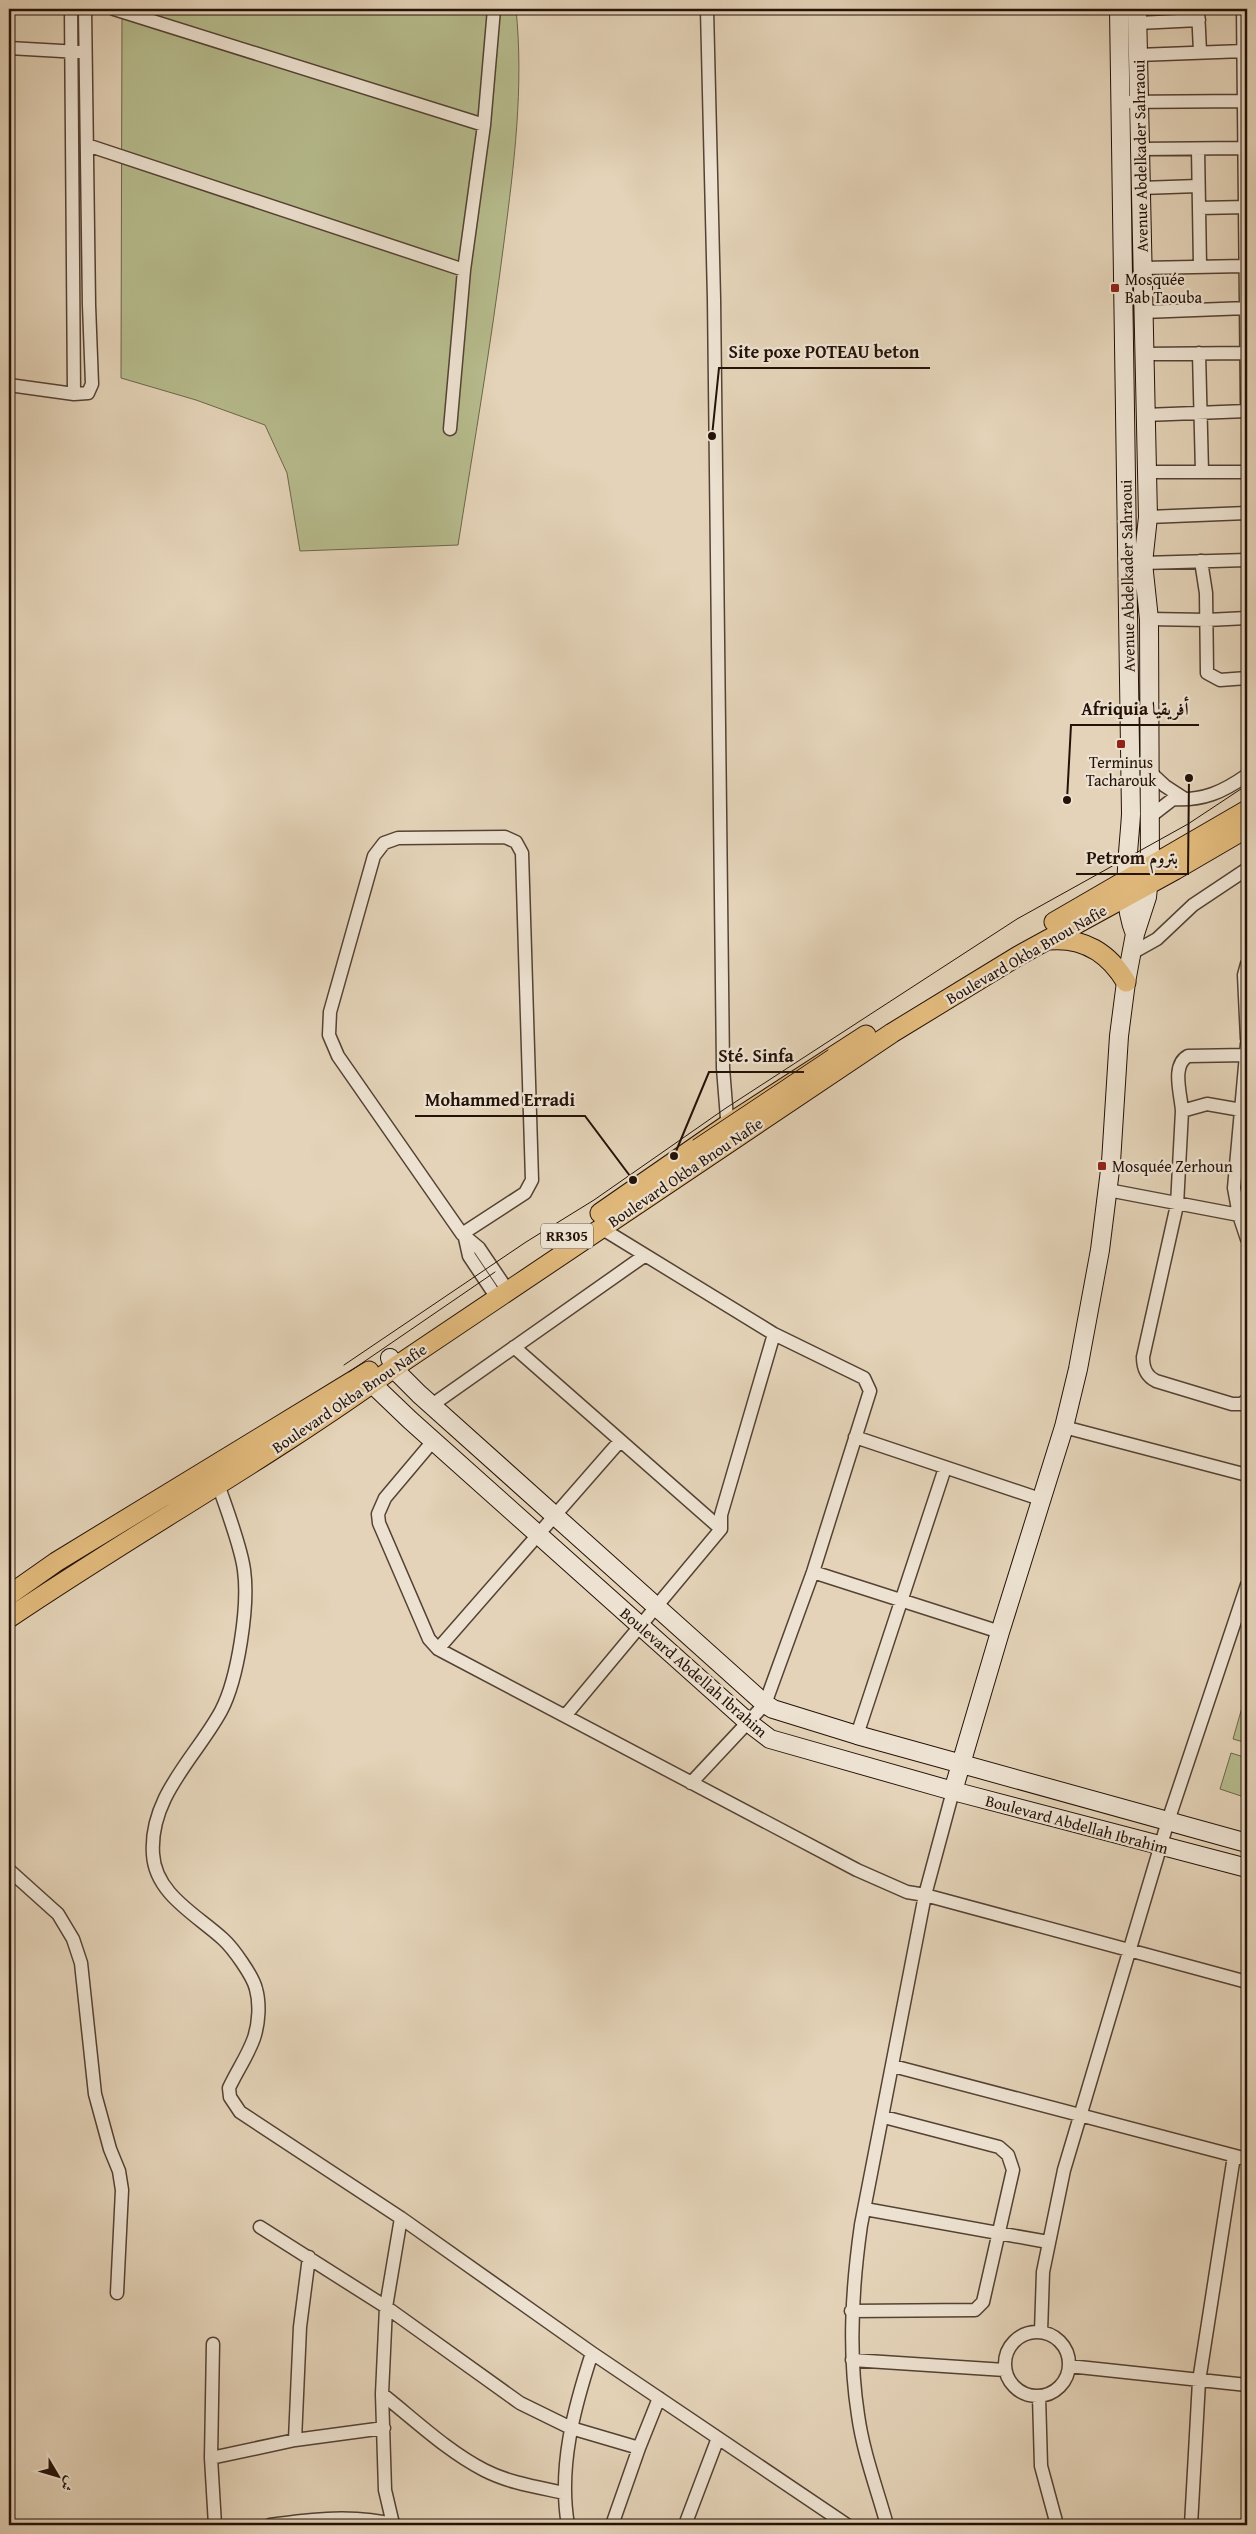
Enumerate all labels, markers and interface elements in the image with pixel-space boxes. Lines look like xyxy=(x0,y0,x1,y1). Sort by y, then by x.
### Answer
street label: Avenue Abdelkader Sahraoui xyxy=(1126,59,1154,253)
place label: Mosquée Bab Taouba xyxy=(1125,267,1202,309)
marker: Mosquée Bab Taouba xyxy=(1109,282,1121,294)
callout: Site poxe POTEAU beton xyxy=(719,335,930,368)
text: Site poxe POTEAU beton xyxy=(729,338,920,365)
street label: Avenue Abdelkader Sahraoui xyxy=(1113,479,1141,673)
callout: Afriquia أفريقيا xyxy=(1071,692,1199,725)
text: Afriquia أفريقيا xyxy=(1081,695,1190,722)
marker: Terminus Tacharouk xyxy=(1115,738,1127,750)
place label: Terminus Tacharouk xyxy=(1086,750,1157,792)
callout: Petrom بتروم xyxy=(1076,841,1188,874)
text: Petrom بتروم xyxy=(1086,844,1178,874)
street label: Boulevard Okba Bnou Nafie xyxy=(941,898,1111,1010)
callout: Sté. Sinfa xyxy=(709,1039,804,1072)
text: Sté. Sinfa xyxy=(718,1042,794,1069)
callout: Mohammed Erradi xyxy=(415,1083,585,1116)
text: Mohammed Erradi xyxy=(425,1086,575,1113)
street label: Boulevard Okba Bnou Nafie xyxy=(603,1111,767,1233)
place label: Mosquée Zerhoun xyxy=(1112,1154,1233,1178)
marker: Mosquée Zerhoun xyxy=(1096,1160,1108,1172)
road number: RR305 xyxy=(541,1224,593,1248)
street label: Boulevard Okba Bnou Nafie xyxy=(267,1337,431,1459)
street label: Boulevard Abdellah Ibrahim xyxy=(615,1601,773,1743)
street label: Boulevard Abdellah Ibrahim xyxy=(983,1788,1171,1860)
north arrow xyxy=(32,2452,82,2502)
text: ش xyxy=(56,2472,80,2496)

